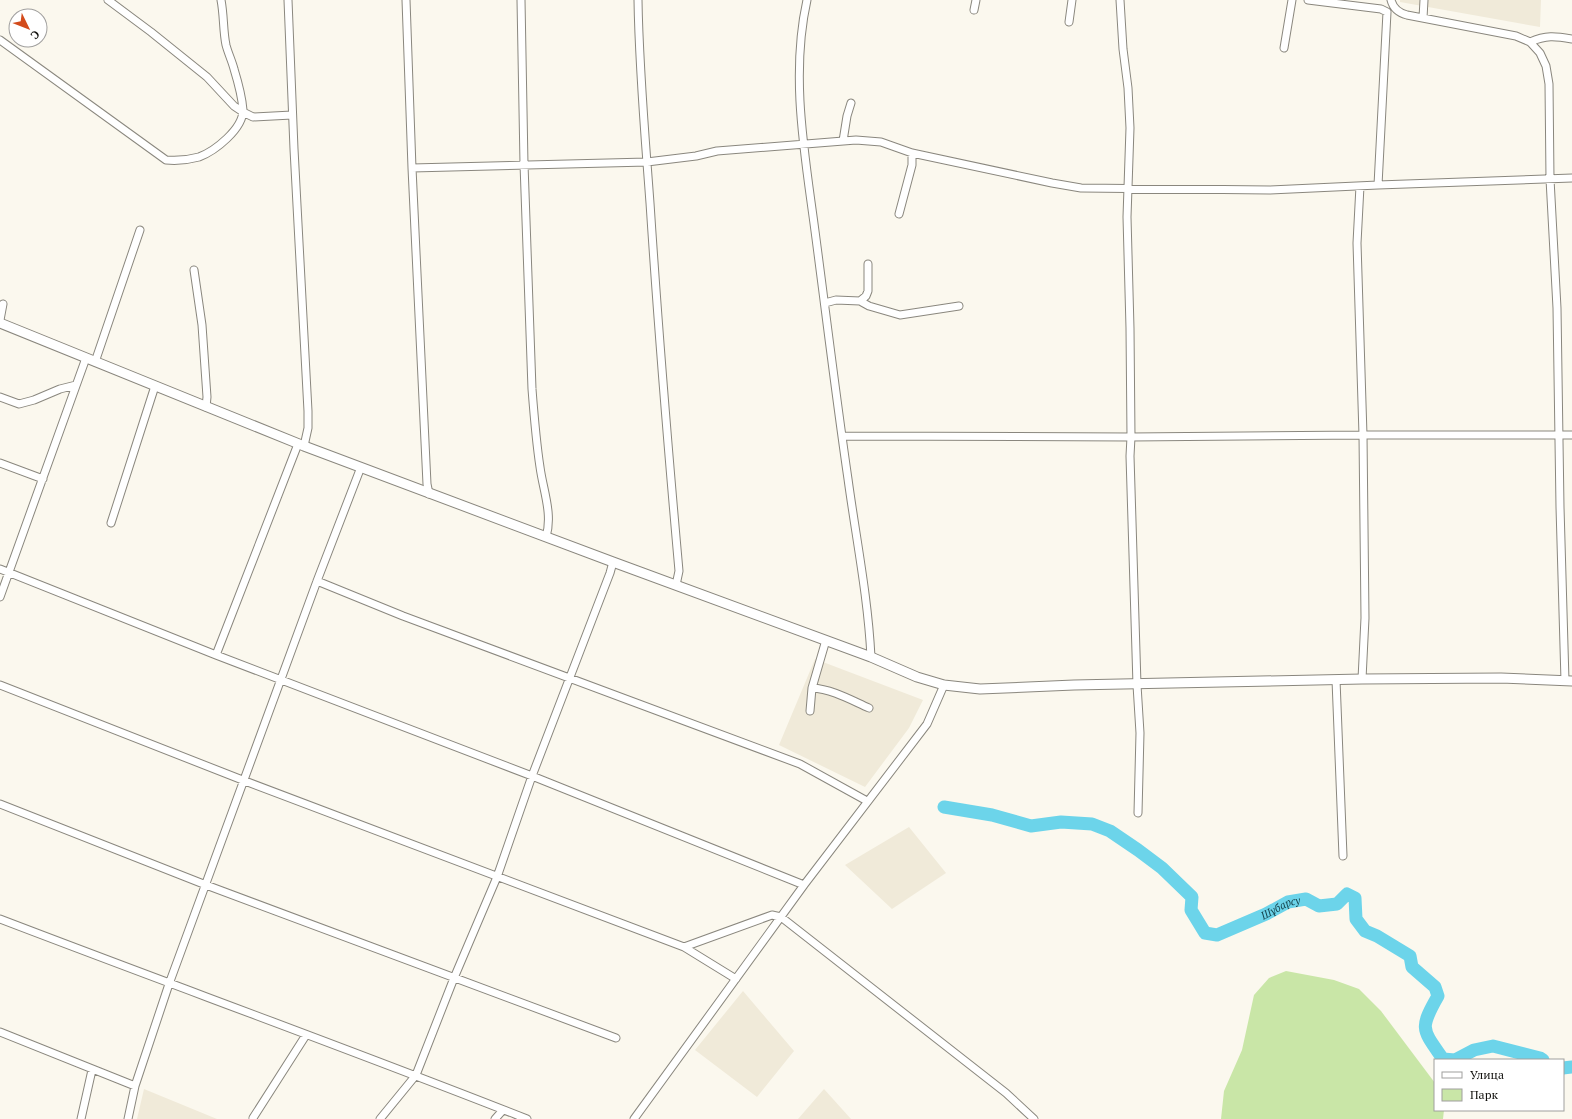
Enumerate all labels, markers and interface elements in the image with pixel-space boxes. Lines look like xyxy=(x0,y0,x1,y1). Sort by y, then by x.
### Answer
north arrow xyxy=(8,8,48,48)
text: С xyxy=(28,27,43,42)
water label: Шұбарсу xyxy=(1257,893,1302,923)
legend xyxy=(1434,1059,1564,1111)
text: Улица xyxy=(1470,1067,1504,1082)
text: Парк xyxy=(1470,1087,1498,1102)

